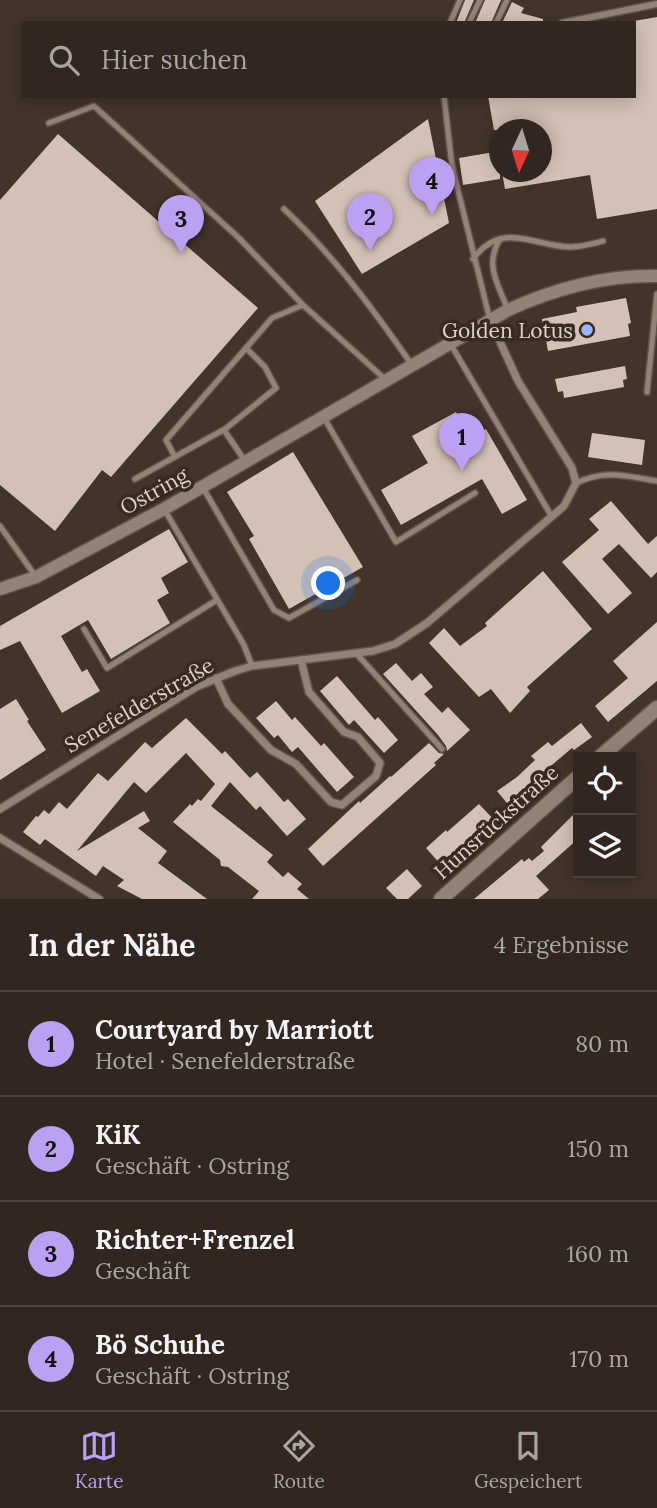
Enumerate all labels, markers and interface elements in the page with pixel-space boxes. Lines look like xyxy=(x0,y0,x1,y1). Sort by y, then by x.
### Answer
search box xyxy=(21,21,636,98)
icon: search xyxy=(45,41,83,79)
text: Hier suchen xyxy=(101,43,247,76)
north arrow xyxy=(489,119,552,182)
pin: 4 xyxy=(409,157,455,215)
pin: 2 xyxy=(347,193,393,251)
pin: 3 xyxy=(158,195,204,253)
place label: Golden Lotus xyxy=(442,317,573,344)
marker: Golden Lotus xyxy=(579,322,595,338)
pin: 1 xyxy=(439,413,485,471)
street label: Ostring xyxy=(115,461,193,521)
your location xyxy=(311,566,345,600)
street label: Senefelderstraße xyxy=(60,651,218,759)
map controls xyxy=(573,752,636,878)
button: locate xyxy=(573,752,636,815)
street label: Hunsrückstraße xyxy=(428,759,564,885)
button: layers xyxy=(573,815,636,878)
text: In der Nähe xyxy=(28,926,196,964)
text: 4 Ergebnisse xyxy=(494,930,629,959)
text: Courtyard by Marriott xyxy=(95,1013,374,1046)
text: 1 xyxy=(46,1029,56,1058)
text: 80 m xyxy=(575,1029,629,1058)
text: Hotel · Senefelderstraße xyxy=(95,1046,355,1075)
text: KiK xyxy=(95,1118,140,1151)
text: 2 xyxy=(45,1134,57,1163)
text: 150 m xyxy=(567,1134,629,1163)
text: Geschäft · Ostring xyxy=(95,1151,289,1180)
text: Richter+Frenzel xyxy=(95,1223,295,1256)
text: 3 xyxy=(45,1239,57,1268)
text: 160 m xyxy=(566,1239,629,1268)
text: Geschäft xyxy=(95,1256,190,1285)
text: Bö Schuhe xyxy=(95,1328,225,1361)
text: 4 xyxy=(45,1344,57,1373)
text: 170 m xyxy=(569,1344,629,1373)
text: Geschäft · Ostring xyxy=(95,1361,289,1390)
tab: Karte xyxy=(75,1427,124,1493)
tab: Route xyxy=(273,1427,325,1493)
tab: Gespeichert xyxy=(474,1427,582,1493)

